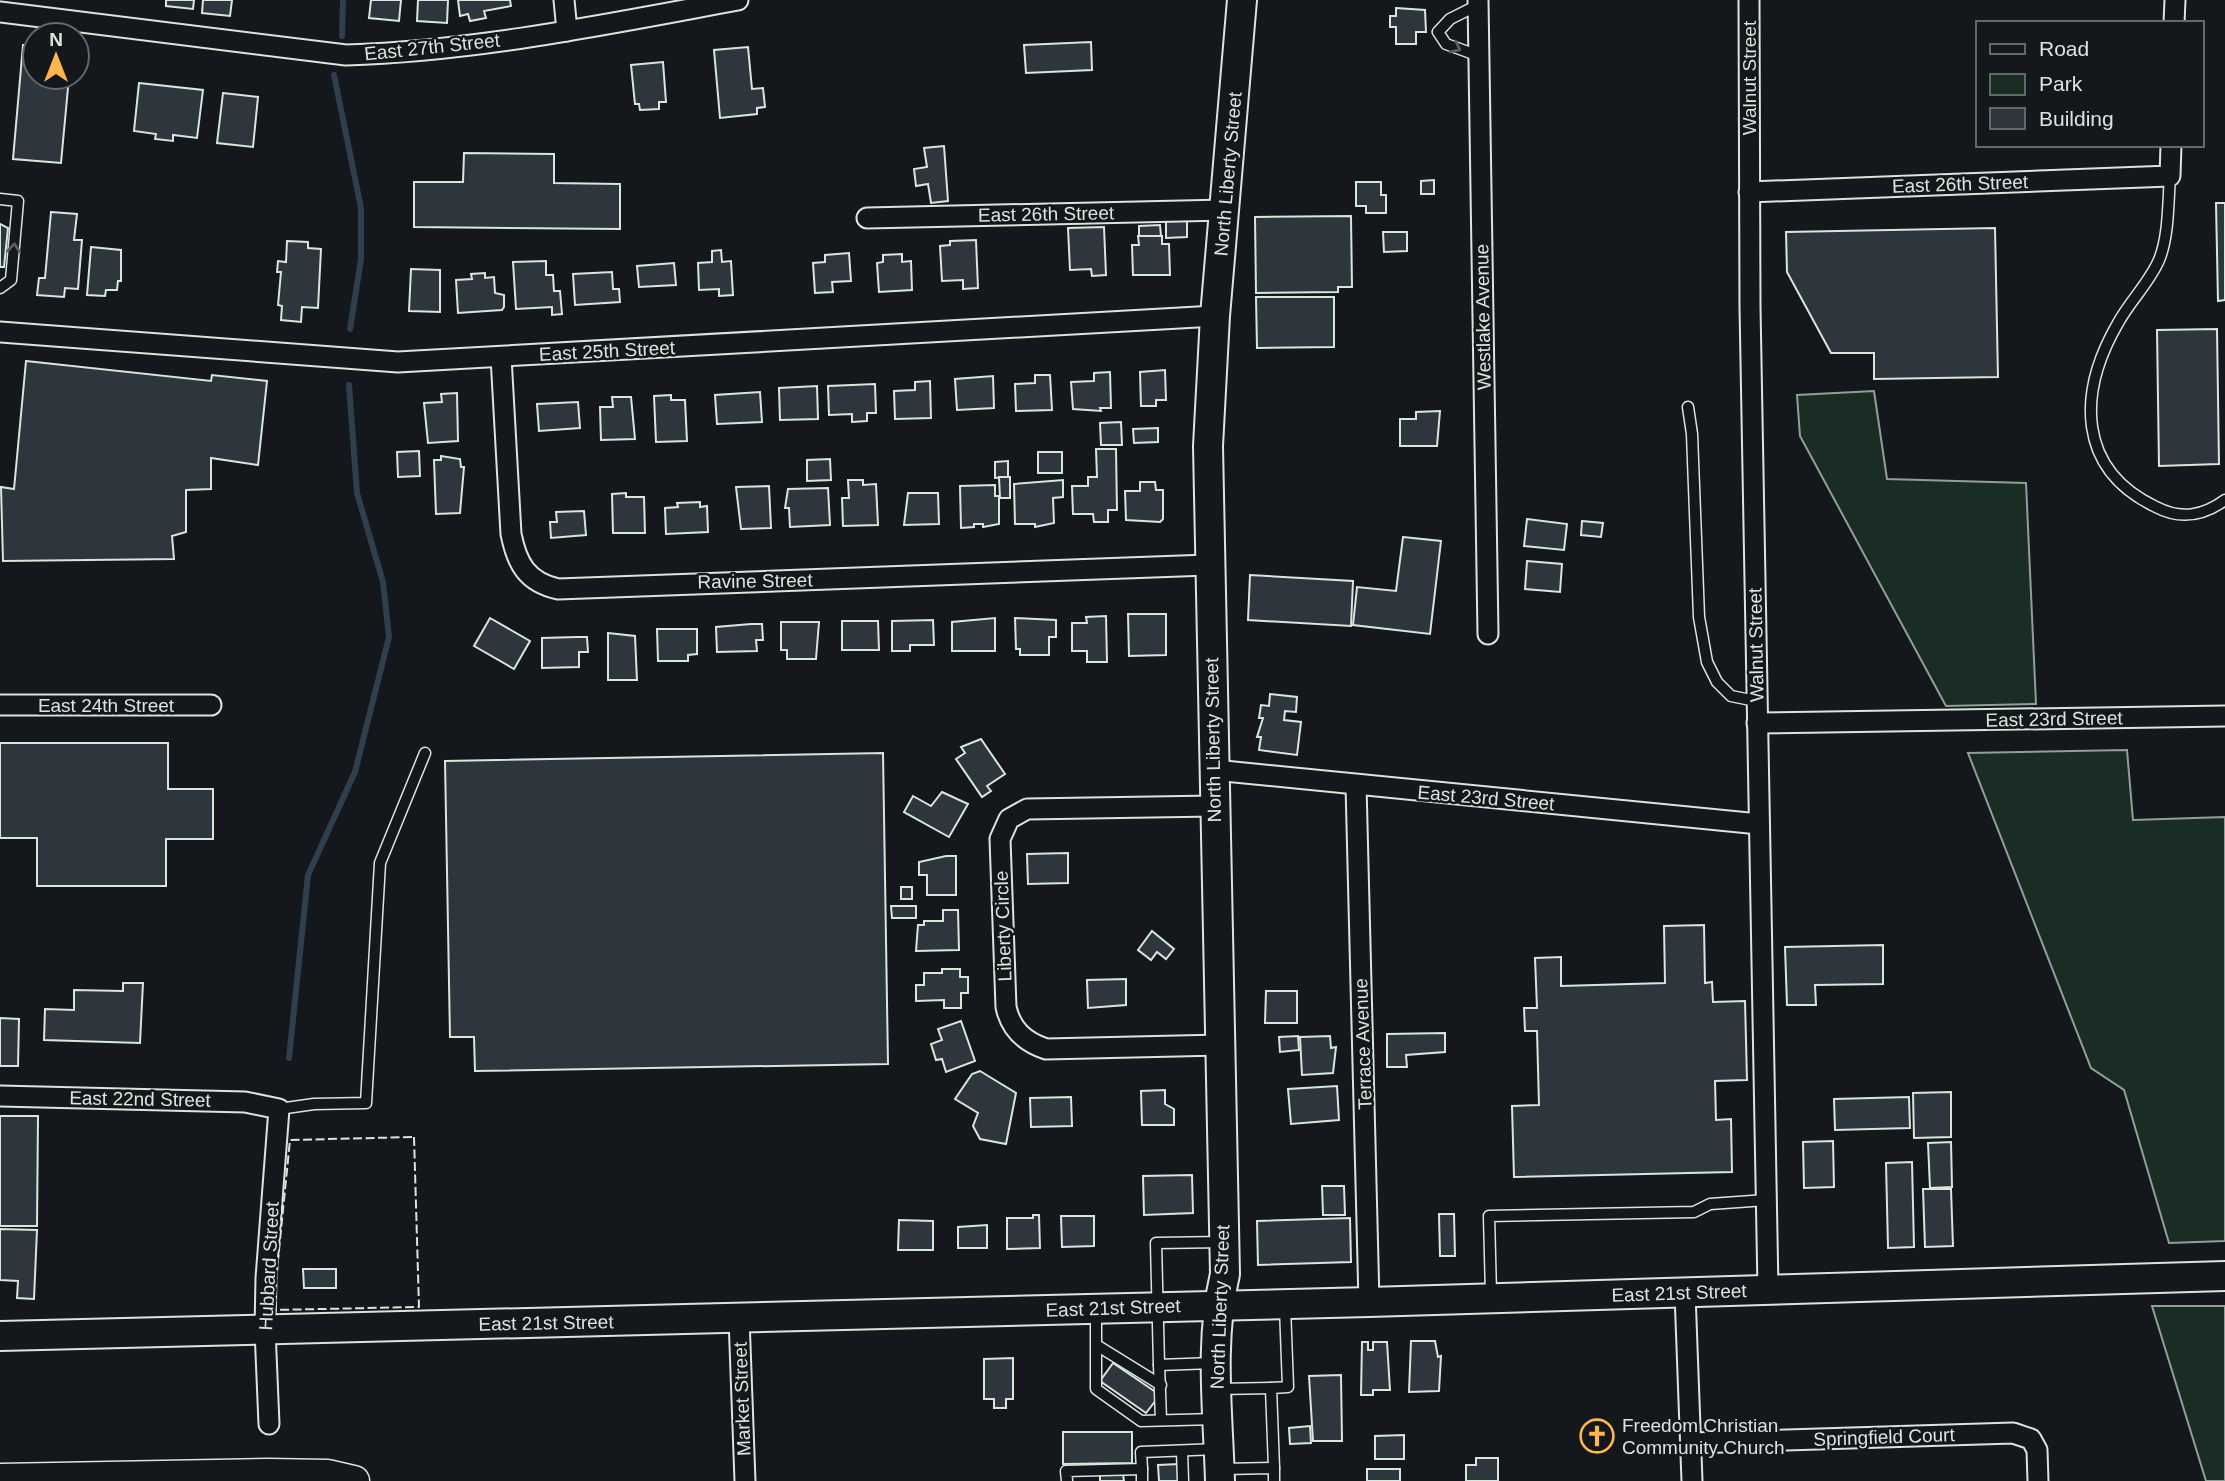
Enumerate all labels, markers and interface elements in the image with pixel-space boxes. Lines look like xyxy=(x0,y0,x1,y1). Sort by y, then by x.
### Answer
street label: Walnut Street xyxy=(1739,20,1760,135)
north arrow xyxy=(21,21,91,91)
legend xyxy=(1976,21,2204,147)
text: N xyxy=(49,29,63,50)
street label: East 27th Street xyxy=(363,29,502,65)
text: Road xyxy=(2039,37,2089,60)
one-way arrow xyxy=(1449,39,1461,53)
text: Park xyxy=(2039,72,2083,95)
street label: North Liberty Street xyxy=(1210,90,1246,257)
text: Building xyxy=(2039,107,2114,130)
street label: East 26th Street xyxy=(1892,171,2029,197)
street label: East 26th Street xyxy=(978,202,1115,226)
one-way arrow xyxy=(6,242,21,253)
street label: Westlake Avenue xyxy=(1471,244,1495,390)
street label: East 25th Street xyxy=(538,337,676,365)
street label: Ravine Street xyxy=(697,569,813,593)
street label: Walnut Street xyxy=(1744,587,1767,702)
street label: North Liberty Street xyxy=(1201,657,1225,823)
street label: East 24th Street xyxy=(38,695,175,716)
street label: East 23rd Street xyxy=(1985,707,2124,731)
street label: East 23rd Street xyxy=(1417,782,1556,815)
street label: Liberty Circle xyxy=(991,870,1015,982)
street label: Terrace Avenue xyxy=(1350,978,1376,1110)
street label: East 22nd Street xyxy=(69,1087,212,1111)
street label: Hubbard Street xyxy=(255,1200,283,1331)
street label: North Liberty Street xyxy=(1207,1224,1233,1390)
street label: East 21st Street xyxy=(1611,1280,1748,1306)
street label: East 21st Street xyxy=(1045,1295,1182,1321)
street label: East 21st Street xyxy=(478,1311,614,1335)
street label: Market Street xyxy=(729,1341,754,1456)
place label: Freedom Christian Community Church xyxy=(1622,1415,1785,1458)
church icon: Freedom Christian Community Church xyxy=(1578,1417,1616,1455)
street label: Springfield Court xyxy=(1813,1424,1956,1450)

